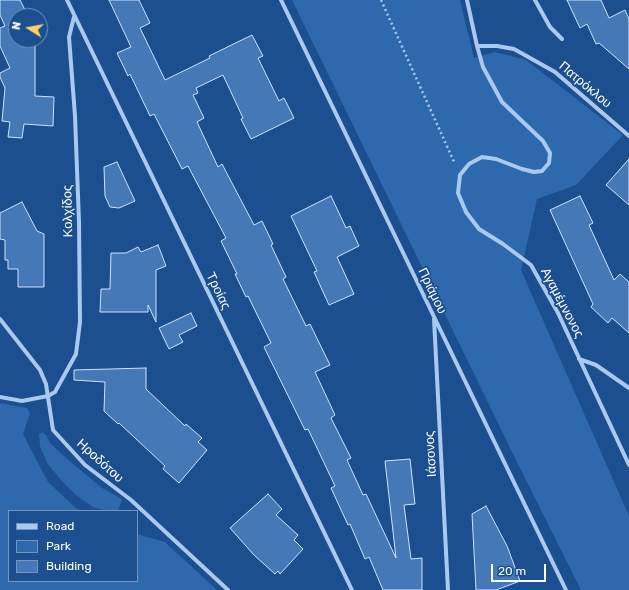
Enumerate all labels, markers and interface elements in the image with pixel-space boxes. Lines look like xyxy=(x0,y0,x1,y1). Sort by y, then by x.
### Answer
north arrow xyxy=(8,8,48,48)
text: N xyxy=(10,21,24,31)
street label: Πατρόκλου xyxy=(556,59,614,111)
street label: Κολχίδος xyxy=(60,185,76,237)
street label: Αγαμέμνονος xyxy=(537,265,587,341)
street label: Πριάμου xyxy=(414,266,450,316)
street label: Τροίας xyxy=(202,270,234,312)
street label: Ιάσονος xyxy=(422,430,440,478)
street label: Ηροδότου xyxy=(73,436,127,486)
legend xyxy=(8,510,138,582)
text: Road xyxy=(46,519,74,533)
text: Park xyxy=(46,539,71,553)
scale bar xyxy=(493,556,548,582)
text: Building xyxy=(46,559,92,573)
text: 20 m xyxy=(498,564,526,578)

